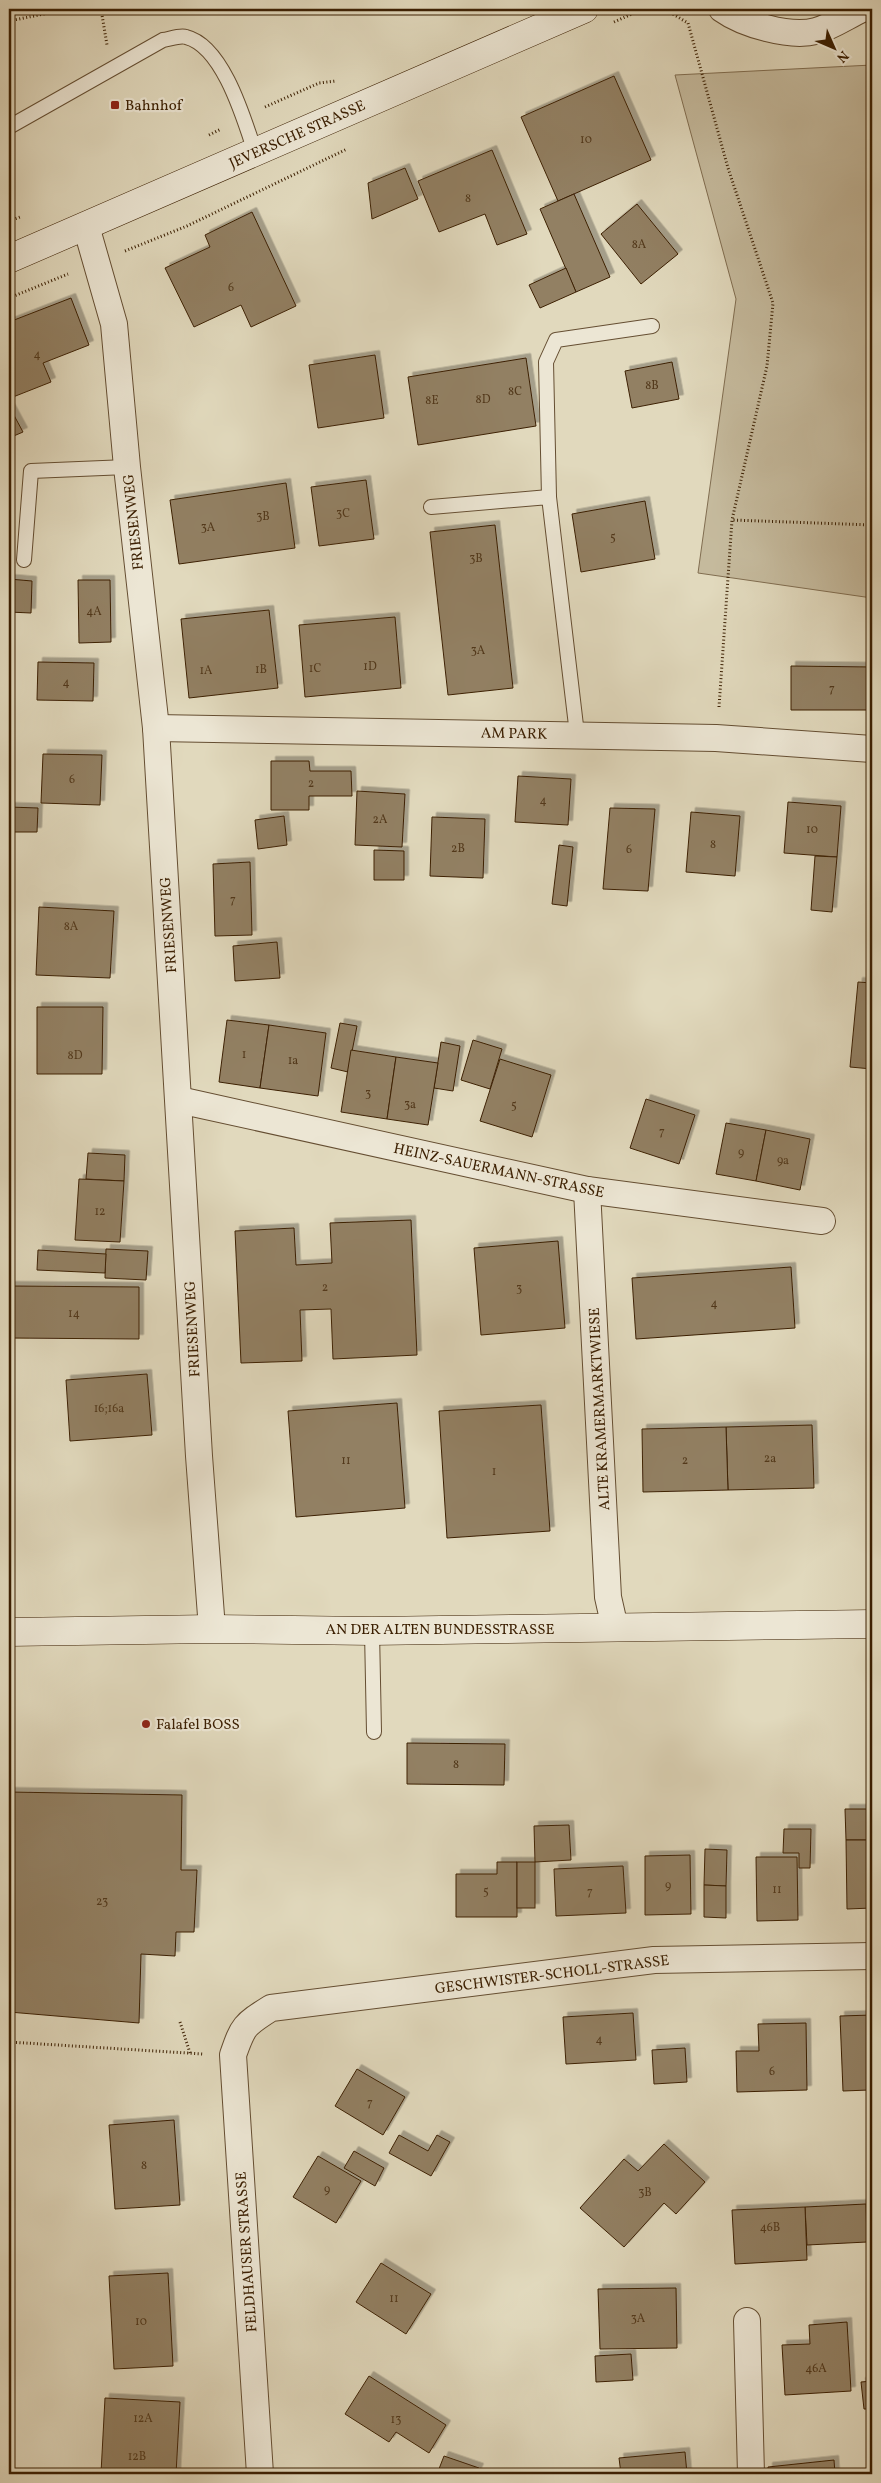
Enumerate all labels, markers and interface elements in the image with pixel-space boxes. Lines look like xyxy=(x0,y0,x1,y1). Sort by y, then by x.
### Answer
north arrow xyxy=(808,22,858,72)
text: N xyxy=(832,46,852,66)
place label: Bahnhof xyxy=(125,96,184,117)
street label: JEVERSCHE STRASSE xyxy=(226,96,369,175)
marker: Bahnhof xyxy=(109,99,121,111)
house number: 10 xyxy=(580,132,592,148)
house number: 8 xyxy=(465,191,471,207)
house number: 8A xyxy=(632,237,647,253)
house number: 6 xyxy=(228,280,234,296)
house number: 4 xyxy=(33,347,41,363)
house number: 8B xyxy=(645,378,659,394)
house number: 8C xyxy=(508,384,522,400)
house number: 8D xyxy=(476,392,491,408)
house number: 8E xyxy=(425,393,439,409)
street label: FRIESENWEG xyxy=(119,473,150,571)
house number: 3C xyxy=(336,506,350,522)
house number: 3B xyxy=(256,509,270,525)
house number: 3A xyxy=(201,520,216,536)
house number: 5 xyxy=(610,530,616,546)
house number: 3B xyxy=(469,551,483,567)
house number: 4A xyxy=(86,604,102,620)
house number: 3A xyxy=(471,643,486,659)
house number: 1D xyxy=(363,659,377,675)
house number: 1C xyxy=(309,661,321,677)
house number: 1B xyxy=(255,662,267,678)
house number: 1A xyxy=(199,663,213,679)
house number: 4 xyxy=(62,675,70,691)
house number: 7 xyxy=(829,681,835,697)
street label: AM PARK xyxy=(481,723,547,746)
house number: 6 xyxy=(69,772,75,788)
house number: 2 xyxy=(308,776,314,792)
house number: 4 xyxy=(539,793,547,809)
house number: 2A xyxy=(373,812,388,828)
house number: 10 xyxy=(806,822,818,838)
house number: 8 xyxy=(710,837,716,853)
house number: 2B xyxy=(451,841,465,857)
house number: 6 xyxy=(626,842,632,858)
street label: FRIESENWEG xyxy=(156,876,183,974)
house number: 7 xyxy=(230,892,236,908)
house number: 8A xyxy=(64,919,79,935)
house number: 1 xyxy=(242,1047,246,1063)
house number: 8D xyxy=(68,1048,83,1064)
house number: 1a xyxy=(288,1053,298,1069)
house number: 3 xyxy=(365,1086,371,1102)
house number: 3a xyxy=(404,1097,416,1113)
house number: 5 xyxy=(511,1098,517,1114)
house number: 7 xyxy=(659,1124,665,1140)
street label: HEINZ-SAUERMANN-STRASSE xyxy=(391,1139,606,1204)
house number: 9 xyxy=(738,1145,744,1161)
house number: 9a xyxy=(777,1153,789,1169)
house number: 12 xyxy=(94,1204,106,1220)
street label: FRIESENWEG xyxy=(180,1280,207,1378)
house number: 2 xyxy=(322,1280,328,1296)
house number: 3 xyxy=(516,1281,522,1297)
house number: 4 xyxy=(710,1296,718,1312)
house number: 14 xyxy=(68,1306,80,1322)
street label: ALTE KRAMERMARKTWIESE xyxy=(585,1307,616,1511)
house number: 16;16a xyxy=(94,1401,124,1417)
house number: 2a xyxy=(764,1451,776,1467)
house number: 11 xyxy=(341,1453,351,1469)
house number: 2 xyxy=(682,1453,688,1469)
house number: 1 xyxy=(492,1464,496,1480)
street label: AN DER ALTEN BUNDESSTRASSE xyxy=(325,1620,555,1641)
place label: Falafel BOSS xyxy=(156,1715,240,1736)
marker: Falafel BOSS xyxy=(140,1718,152,1730)
house number: 8 xyxy=(453,1757,459,1773)
house number: 9 xyxy=(665,1878,671,1894)
house number: 11 xyxy=(772,1882,782,1898)
house number: 5 xyxy=(483,1884,489,1900)
house number: 7 xyxy=(587,1884,593,1900)
house number: 23 xyxy=(96,1894,108,1910)
street label: GESCHWISTER-SCHOLL-STRASSE xyxy=(434,1951,671,2000)
house number: 4 xyxy=(595,2032,603,2048)
house number: 6 xyxy=(769,2064,775,2080)
house number: 7 xyxy=(367,2095,373,2111)
house number: 8 xyxy=(141,2158,147,2174)
street label: FELDHAUSER STRASSE xyxy=(231,2171,264,2333)
house number: 9 xyxy=(324,2182,330,2198)
house number: 3B xyxy=(638,2185,652,2201)
house number: 46B xyxy=(760,2220,780,2236)
house number: 11 xyxy=(389,2291,399,2307)
house number: 3A xyxy=(631,2311,646,2327)
house number: 10 xyxy=(135,2314,147,2330)
house number: 46A xyxy=(805,2361,827,2377)
house number: 12A xyxy=(133,2411,153,2427)
house number: 13 xyxy=(391,2412,401,2428)
house number: 12B xyxy=(128,2449,146,2465)

